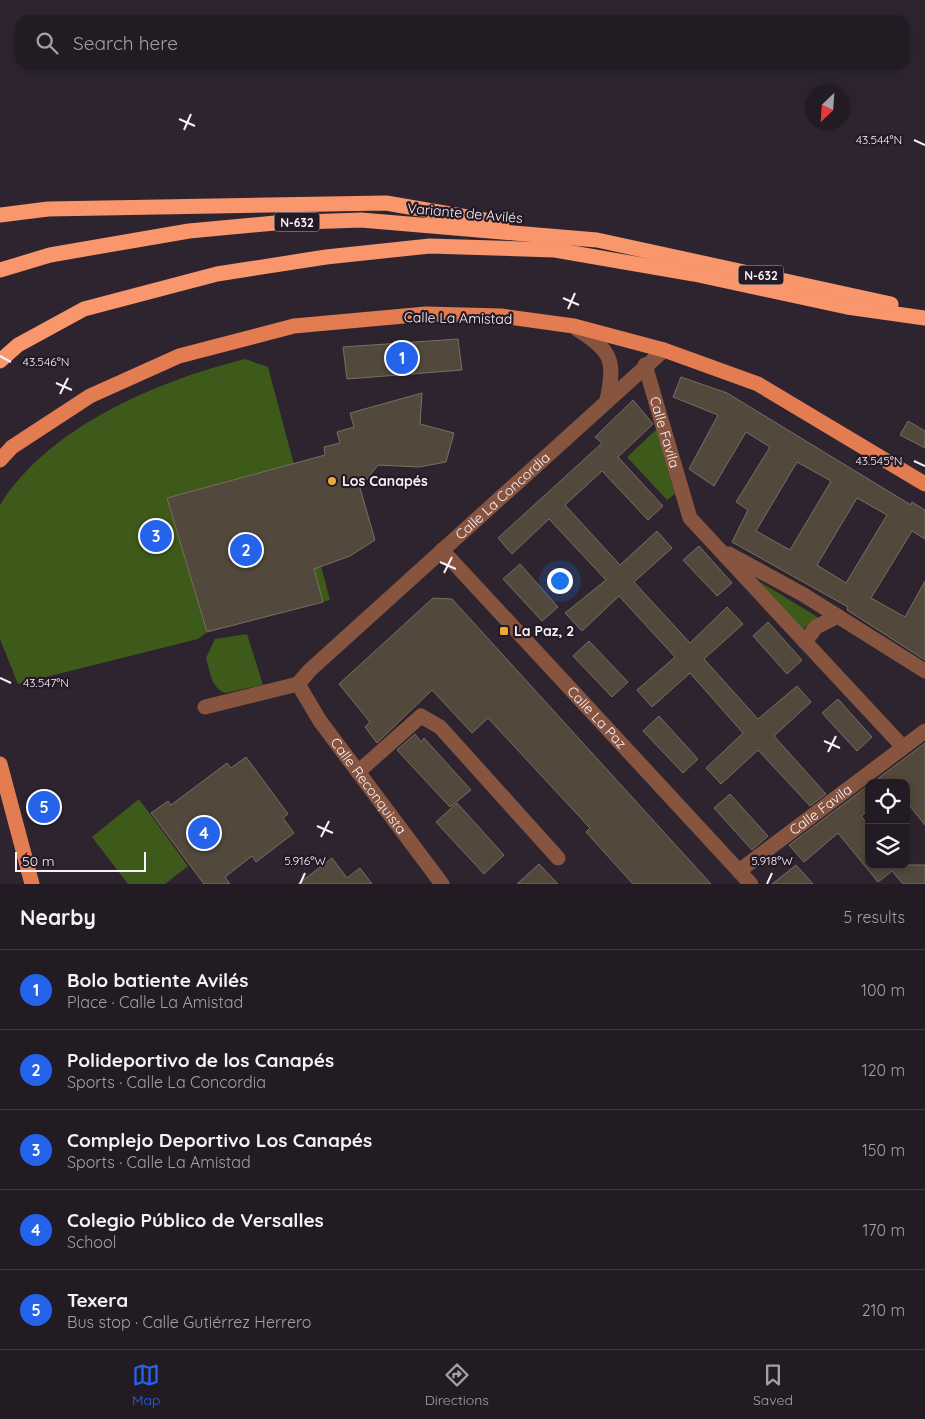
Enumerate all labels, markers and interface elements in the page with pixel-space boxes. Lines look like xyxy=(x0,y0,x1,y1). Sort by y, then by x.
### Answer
search box xyxy=(15,15,910,70)
icon: search xyxy=(33,29,61,57)
text: Search here xyxy=(73,31,178,55)
north arrow xyxy=(805,85,850,130)
text: 43.544°N xyxy=(856,132,902,147)
street label: Variante de Avilés xyxy=(407,199,523,227)
road number: N-632 xyxy=(274,212,320,232)
road number: N-632 xyxy=(738,266,784,284)
street label: Calle La Amistad xyxy=(404,308,512,328)
pin: 1 xyxy=(386,339,418,377)
text: 43.546°N xyxy=(23,354,69,369)
street label: Calle Favila xyxy=(646,394,684,470)
street label: Calle La Concordia xyxy=(451,448,554,544)
text: 43.545°N xyxy=(856,453,903,468)
place label: Los Canapés xyxy=(342,472,428,490)
marker: Los Canapés xyxy=(326,475,338,487)
pin: 3 xyxy=(140,517,172,555)
pin: 2 xyxy=(230,531,262,569)
your location xyxy=(547,568,573,594)
place label: La Paz, 2 xyxy=(514,622,574,640)
marker: La Paz, 2 xyxy=(498,625,510,637)
text: 43.547°N xyxy=(23,675,69,690)
street label: Calle La Paz xyxy=(563,682,630,753)
street label: Calle Reconquista xyxy=(327,734,410,838)
map controls xyxy=(865,779,910,869)
button: locate xyxy=(865,779,910,824)
street label: Calle Favila xyxy=(786,780,855,839)
pin: 5 xyxy=(28,788,60,826)
pin: 4 xyxy=(188,814,220,852)
button: layers xyxy=(865,824,910,869)
scale bar xyxy=(15,849,146,872)
text: 50 m xyxy=(22,852,55,870)
text: 5.916°W xyxy=(284,853,326,868)
text: 5.918°W xyxy=(751,853,793,868)
text: Nearby xyxy=(20,904,96,930)
text: 5 results xyxy=(844,907,905,927)
text: Bolo batiente Avilés xyxy=(67,968,248,992)
text: 1 xyxy=(33,980,39,1000)
text: 100 m xyxy=(861,980,905,1000)
text: Place · Calle La Amistad xyxy=(67,992,243,1012)
text: Polideportivo de los Canapés xyxy=(67,1048,334,1072)
text: 2 xyxy=(31,1060,41,1080)
text: 120 m xyxy=(862,1060,905,1080)
text: Sports · Calle La Concordia xyxy=(67,1072,266,1092)
text: Complejo Deportivo Los Canapés xyxy=(67,1128,372,1152)
text: 3 xyxy=(32,1140,40,1160)
text: 150 m xyxy=(862,1140,905,1160)
text: Sports · Calle La Amistad xyxy=(67,1152,251,1172)
text: Colegio Público de Versalles xyxy=(67,1208,324,1232)
text: 4 xyxy=(31,1220,41,1240)
text: 170 m xyxy=(862,1220,905,1240)
text: School xyxy=(67,1232,116,1252)
text: Texera xyxy=(67,1288,128,1312)
text: 5 xyxy=(31,1300,41,1320)
text: 210 m xyxy=(862,1300,905,1320)
text: Bus stop · Calle Gutiérrez Herrero xyxy=(67,1312,311,1332)
tab: Map xyxy=(132,1361,161,1409)
tab: Directions xyxy=(425,1361,489,1409)
tab: Saved xyxy=(753,1361,793,1409)

